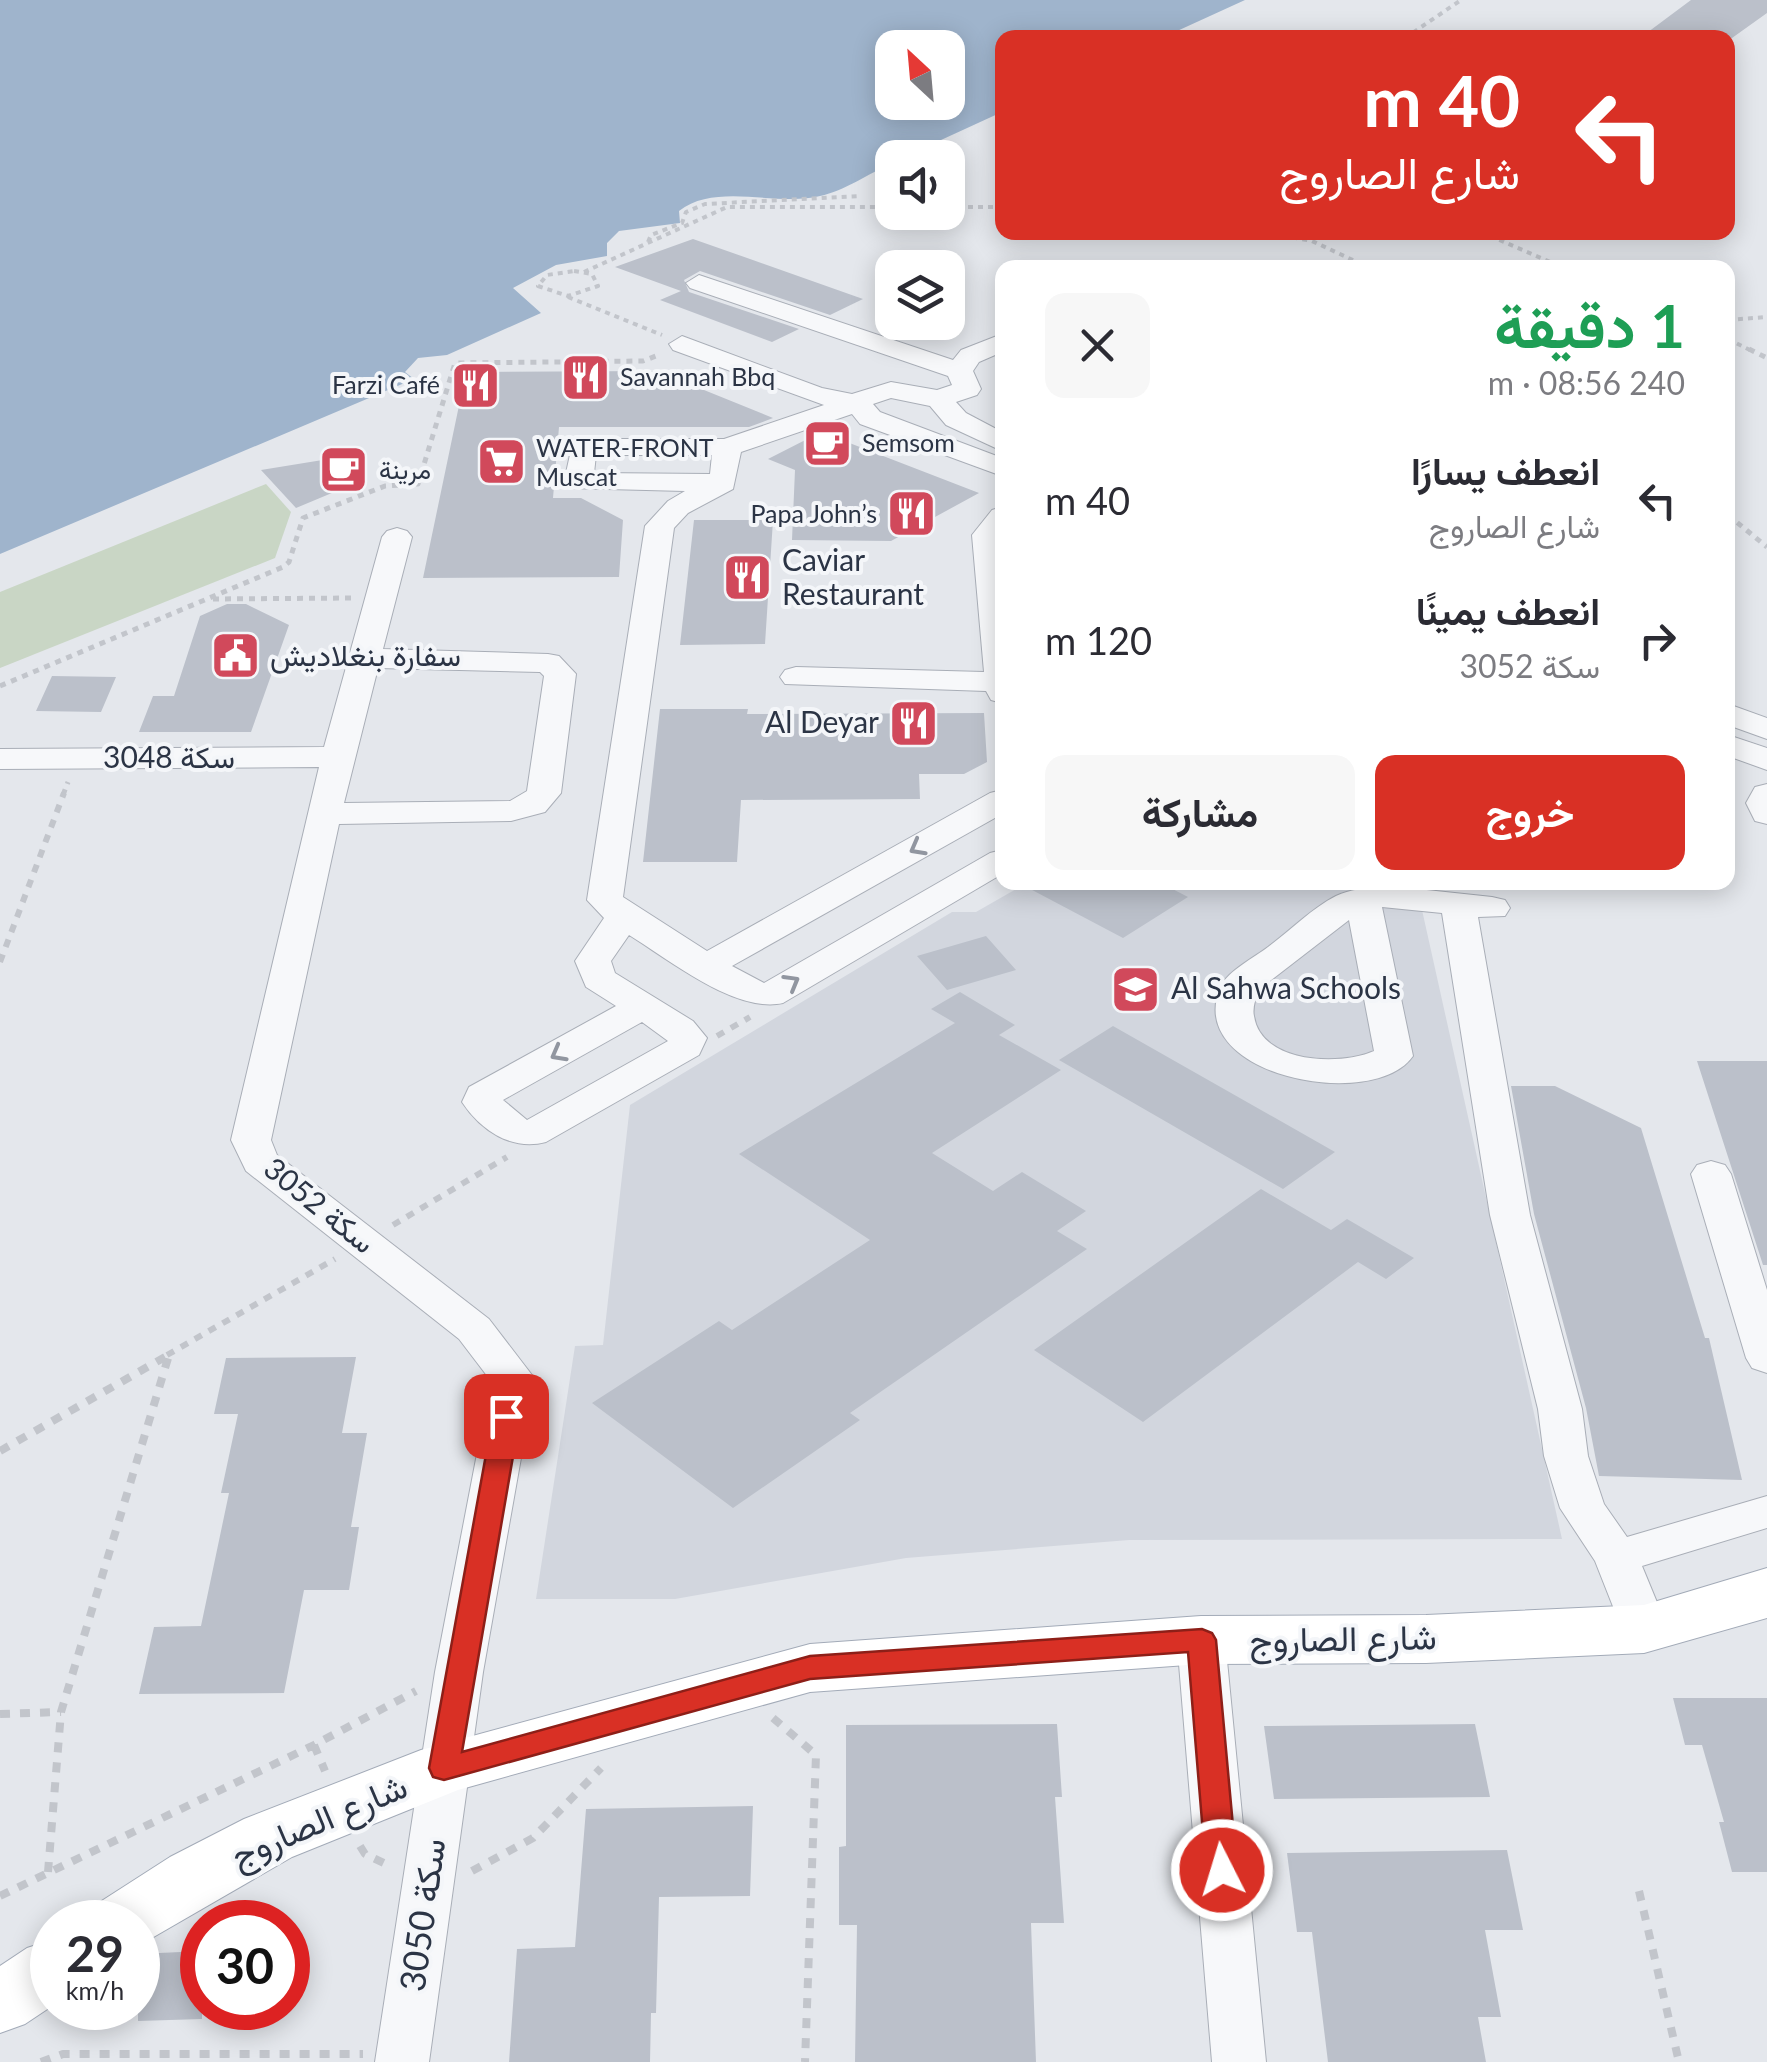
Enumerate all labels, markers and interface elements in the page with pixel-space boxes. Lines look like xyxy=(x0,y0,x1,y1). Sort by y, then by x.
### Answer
north arrow xyxy=(875,30,965,120)
map controls xyxy=(875,30,965,340)
text: 40 m xyxy=(1363,58,1520,142)
icon: left xyxy=(1555,70,1685,200)
button: sound xyxy=(875,140,965,230)
text: شارع الصاروج xyxy=(1279,145,1520,199)
button: layers xyxy=(875,250,965,340)
text: 1 دقيقة xyxy=(1494,289,1685,361)
button: close xyxy=(1045,293,1150,398)
restaurant icon: Savannah Bbq xyxy=(559,351,611,403)
restaurant icon: Farzi Café xyxy=(449,359,501,411)
place label: Savannah Bbq xyxy=(620,361,775,391)
text: 240 m · 08:56 xyxy=(1488,363,1685,402)
place label: Farzi Café xyxy=(332,369,440,399)
cafe icon: Semsom xyxy=(801,417,853,469)
place label: Semsom xyxy=(862,427,955,457)
place label: WATER-FRONT Muscat xyxy=(536,432,714,491)
supermarket icon: WATER-FRONT Muscat xyxy=(475,436,527,488)
cafe icon: مرينة xyxy=(318,444,370,496)
text: انعطف يسارًا xyxy=(1411,447,1600,493)
place label: مرينة xyxy=(379,454,431,486)
icon: left xyxy=(1630,473,1685,528)
text: 40 m xyxy=(1045,477,1130,523)
restaurant icon: Papa John’s xyxy=(886,488,938,540)
place label: Papa John’s xyxy=(750,498,877,528)
text: شارع الصاروج xyxy=(1429,506,1600,545)
place label: Caviar Restaurant xyxy=(782,541,924,611)
restaurant icon: Caviar Restaurant xyxy=(721,552,773,604)
text: انعطف يمينًا xyxy=(1416,587,1600,633)
icon: right xyxy=(1630,613,1685,668)
text: 120 m xyxy=(1045,617,1152,663)
public building icon: سفارة بنغلاديش xyxy=(209,630,261,682)
place label: سفارة بنغلاديش xyxy=(270,636,461,674)
text: سكة 3052 xyxy=(1459,646,1600,685)
restaurant icon: Al Deyar xyxy=(888,697,940,749)
place label: Al Deyar xyxy=(765,703,879,739)
street label: سكة 3048 xyxy=(103,738,235,774)
button: مشاركة xyxy=(1045,755,1355,870)
button: خروج xyxy=(1375,755,1685,870)
one-way arrow xyxy=(910,835,928,855)
school or university icon: Al Sahwa Schools xyxy=(1110,963,1162,1015)
place label: Al Sahwa Schools xyxy=(1171,969,1401,1005)
one-way arrow xyxy=(781,975,799,994)
one-way arrow xyxy=(550,1041,568,1061)
street label: سكة 3052 xyxy=(258,1149,383,1260)
pin xyxy=(464,1374,549,1459)
icon: arrive xyxy=(479,1389,534,1444)
street label: شارع الصاروج xyxy=(1249,1614,1437,1665)
street label: شارع الصاروج xyxy=(224,1763,415,1880)
position arrow xyxy=(1170,1818,1274,1922)
street label: سكة 3050 xyxy=(390,1836,453,1994)
speed limit sign: 30 xyxy=(180,1900,310,2030)
text: 29 xyxy=(66,1923,124,1983)
text: km/h xyxy=(66,1975,124,2005)

